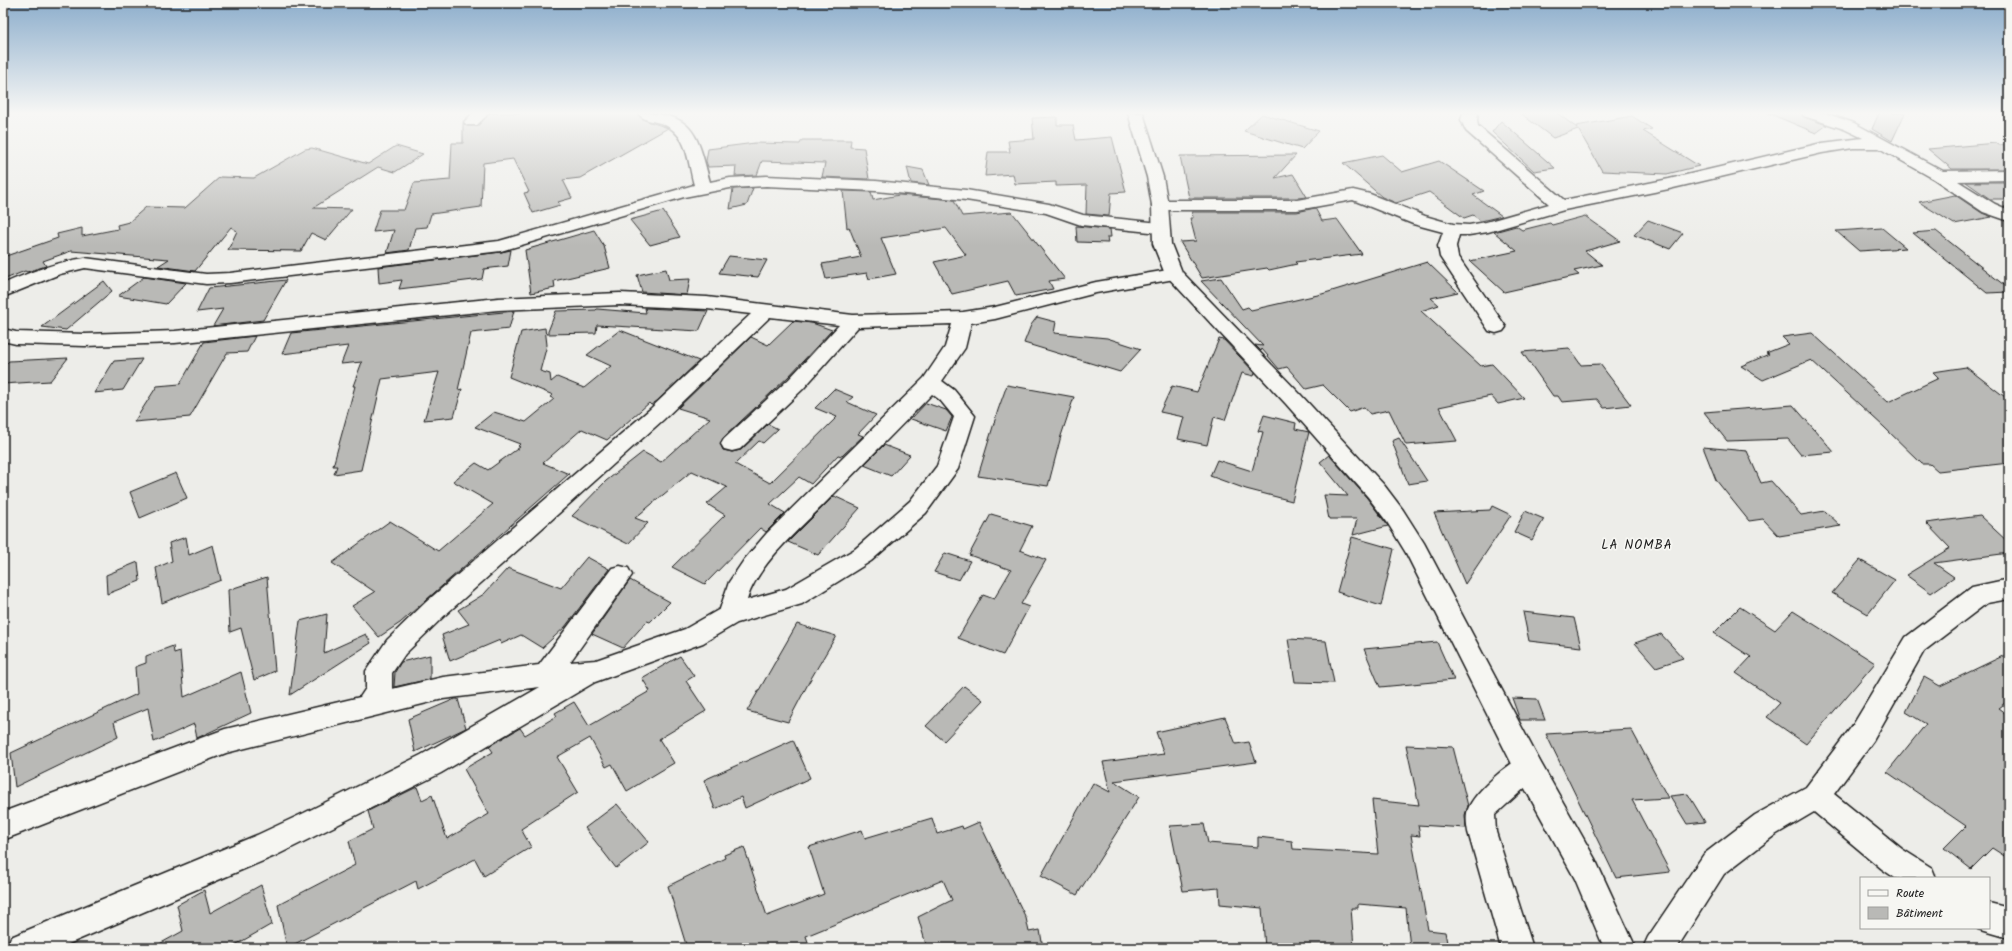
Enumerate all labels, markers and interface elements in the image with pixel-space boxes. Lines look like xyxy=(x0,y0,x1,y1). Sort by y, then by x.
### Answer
district label: LA NOMBA xyxy=(1601,535,1673,556)
legend xyxy=(1860,877,1990,929)
text: Route xyxy=(1896,884,1925,903)
text: Bâtiment xyxy=(1896,904,1943,923)

